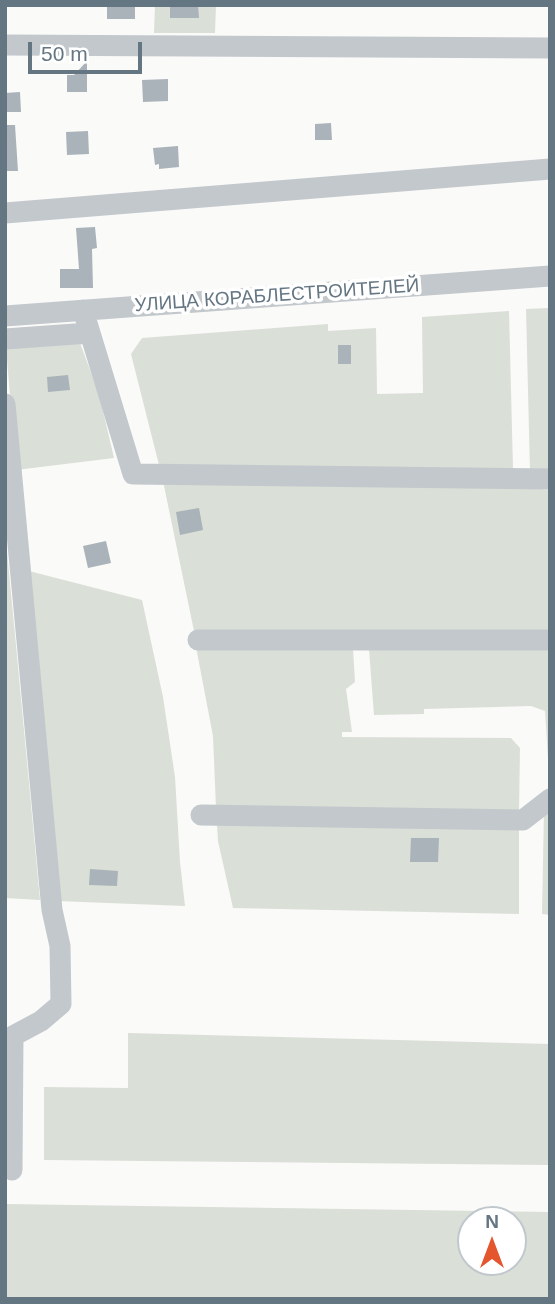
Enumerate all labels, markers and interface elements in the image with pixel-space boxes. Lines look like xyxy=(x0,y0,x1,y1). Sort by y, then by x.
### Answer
scale bar xyxy=(32,28,145,72)
text: 50 m xyxy=(41,42,88,65)
street label: УЛИЦА КОРАБЛЕСТРОИТЕЛЕЙ xyxy=(134,275,420,317)
north arrow xyxy=(457,1206,527,1276)
text: N xyxy=(485,1211,499,1232)

